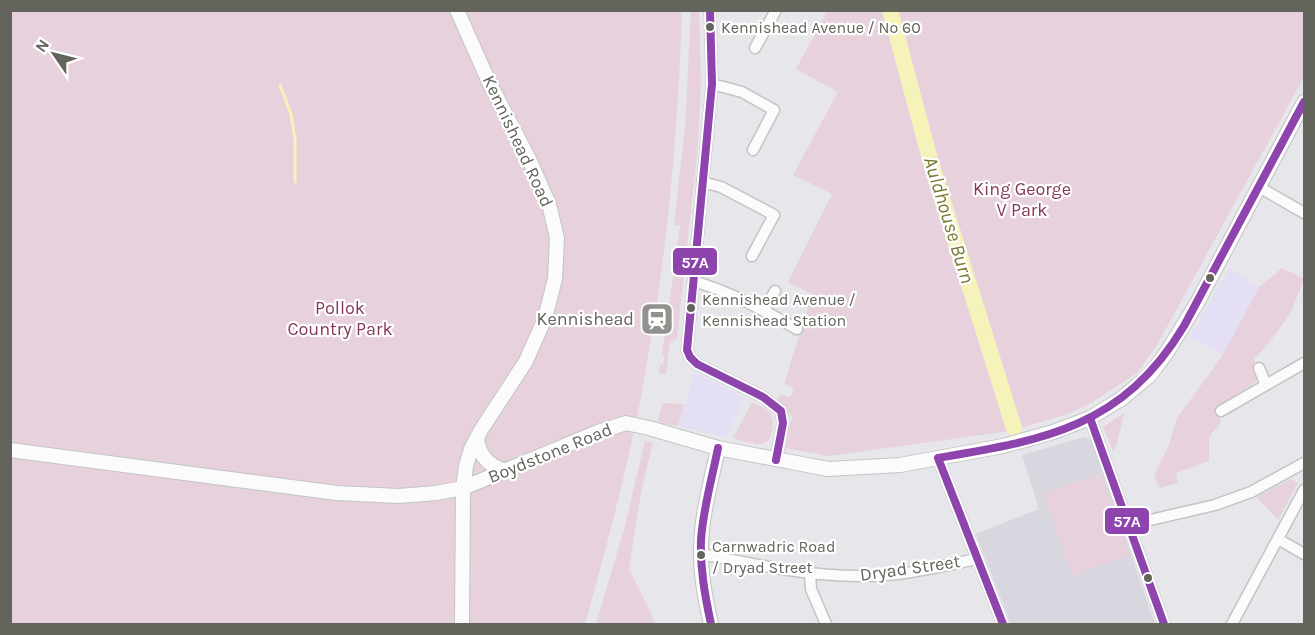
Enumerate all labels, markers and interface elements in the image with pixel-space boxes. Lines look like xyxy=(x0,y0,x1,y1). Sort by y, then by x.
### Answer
place label: Kennishead Avenue / No 60 xyxy=(721,18,921,37)
marker: Kennishead Avenue / No 60 xyxy=(704,21,716,33)
north arrow xyxy=(24,24,84,84)
text: N xyxy=(31,36,53,56)
street label: Kennishead Road xyxy=(478,71,558,211)
water label: Auldhouse Burn xyxy=(919,154,979,286)
park label: King George V Park xyxy=(973,178,1071,221)
line badge: 57A xyxy=(672,247,718,276)
text: 57A xyxy=(681,253,709,272)
unlabelled marker xyxy=(1204,272,1216,284)
place label: Kennishead Avenue / Kennishead Station xyxy=(702,290,856,330)
park label: Pollok Country Park xyxy=(287,297,393,340)
station icon: Kennishead xyxy=(639,301,675,337)
marker: Kennishead Avenue / Kennishead Station xyxy=(685,302,697,314)
place label: Kennishead xyxy=(537,308,634,330)
street label: Boydstone Road xyxy=(485,418,615,488)
line badge: 57A xyxy=(1104,507,1150,535)
text: 57A xyxy=(1113,512,1141,531)
place label: Carnwadric Road / Dryad Street xyxy=(712,537,835,577)
marker: Carnwadric Road / Dryad Street xyxy=(695,549,707,561)
street label: Dryad Street xyxy=(858,550,962,586)
unlabelled marker xyxy=(1142,572,1154,584)

